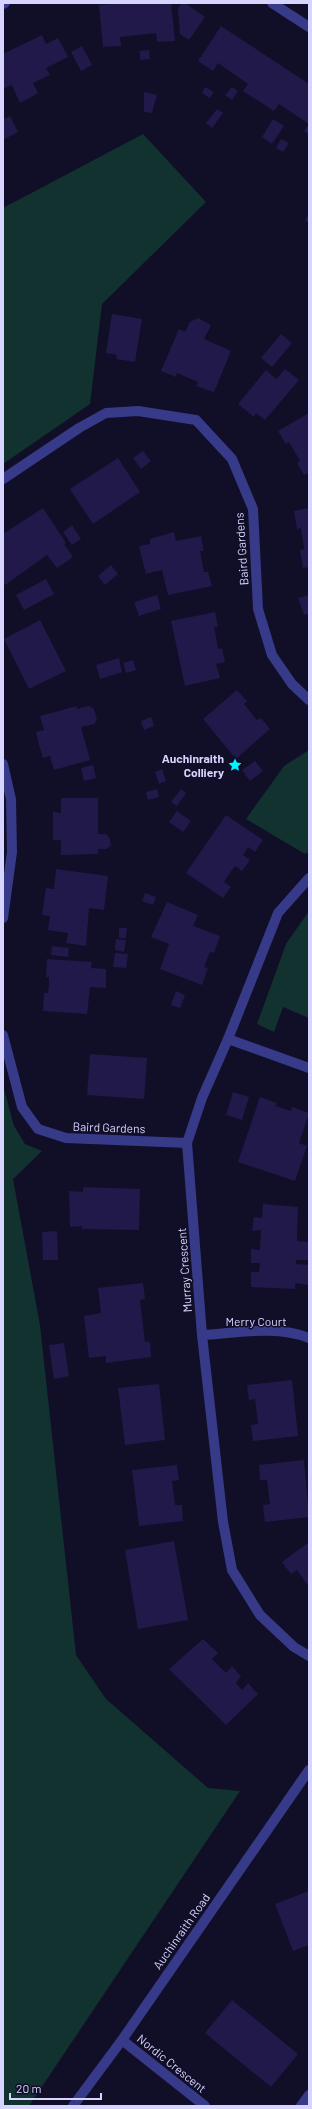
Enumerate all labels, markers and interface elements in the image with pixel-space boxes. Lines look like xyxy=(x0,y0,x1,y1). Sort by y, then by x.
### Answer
street label: Baird Gardens xyxy=(231,512,251,586)
place label: Auchinraith Colliery xyxy=(162,751,224,779)
place icon: Auchinraith Colliery xyxy=(227,757,243,773)
street label: Baird Gardens xyxy=(72,1119,146,1135)
street label: Murray Crescent xyxy=(174,1227,194,1313)
street label: Merry Court xyxy=(225,1314,287,1328)
street label: Auchinraith Road xyxy=(150,1890,212,1972)
street label: Nordic Crescent xyxy=(135,2031,209,2095)
scale bar xyxy=(10,2075,101,2101)
text: 20 m xyxy=(16,2081,42,2095)

